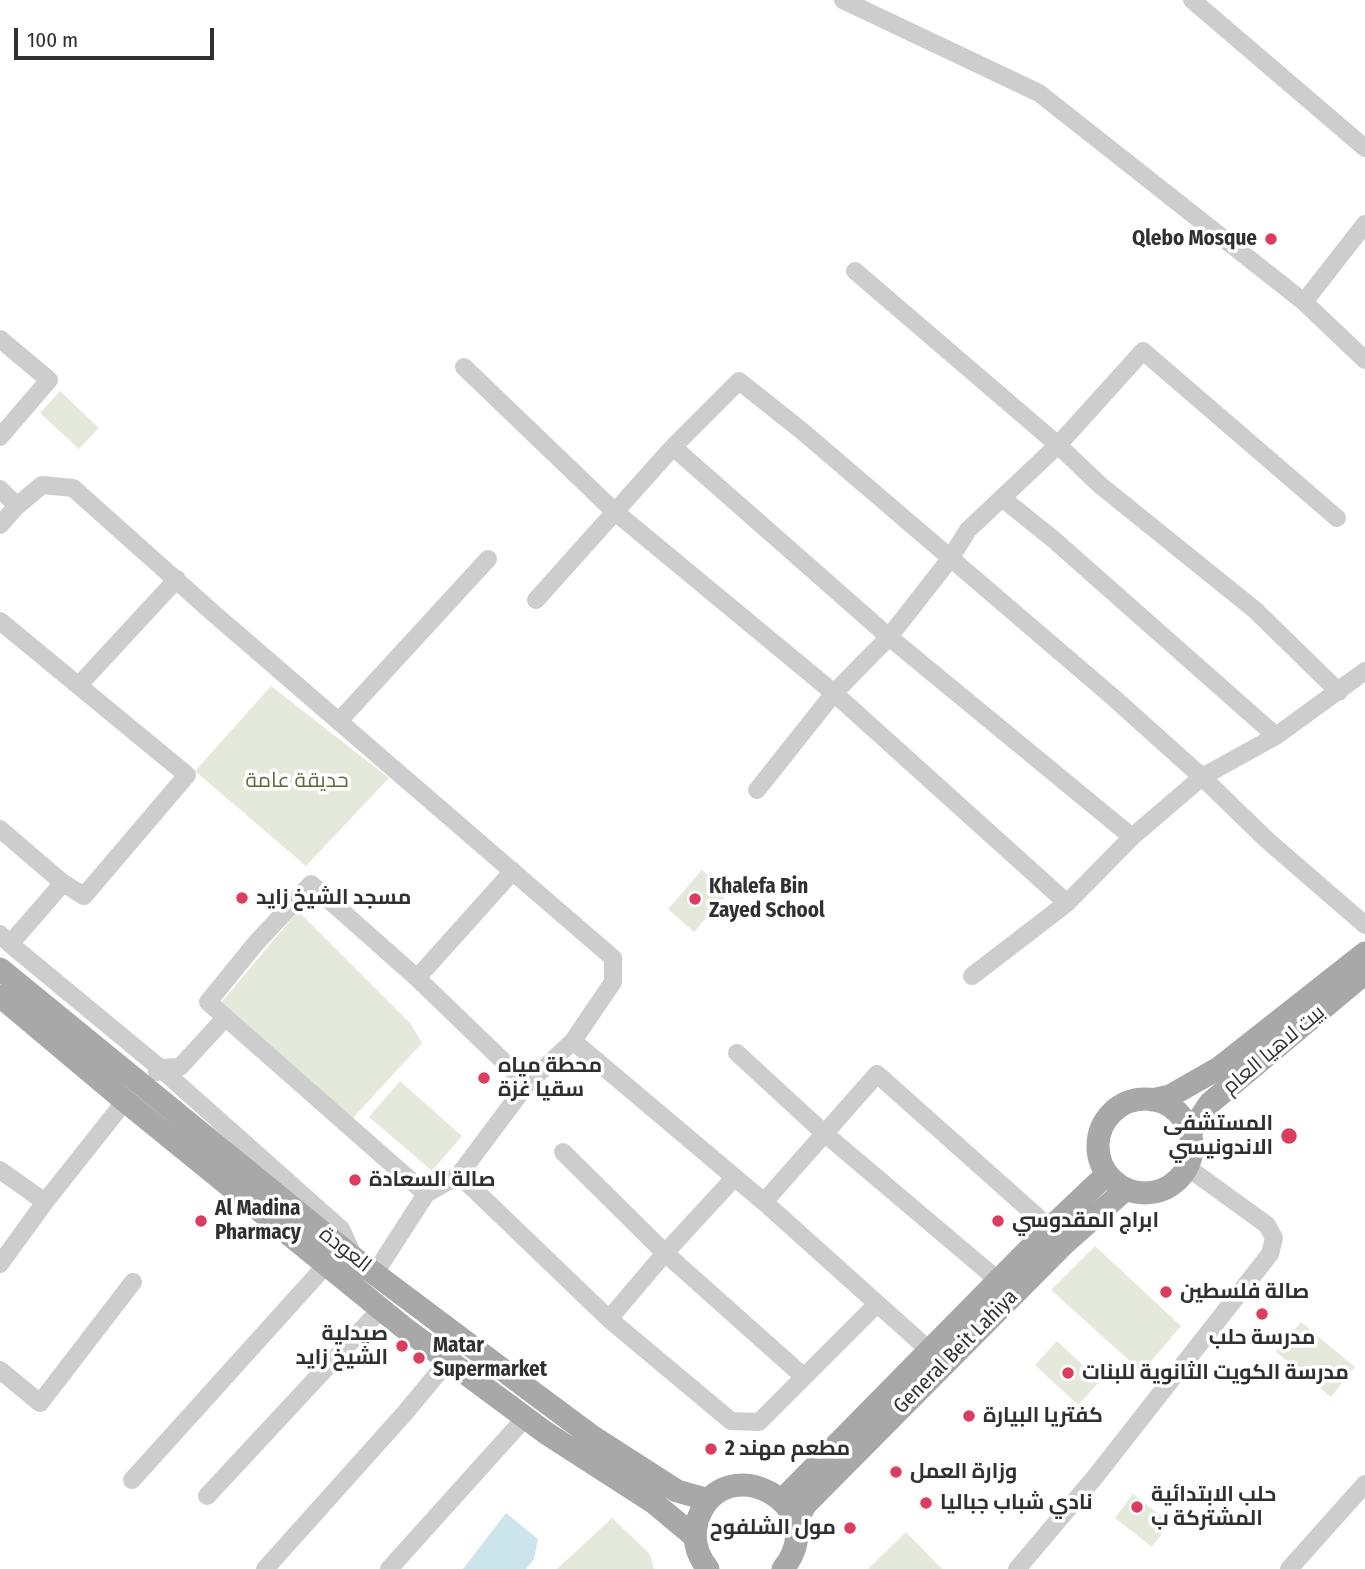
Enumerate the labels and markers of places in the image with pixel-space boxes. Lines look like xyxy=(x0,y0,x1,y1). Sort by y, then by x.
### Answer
place label: Qlebo Mosque xyxy=(1132,226,1257,252)
marker: Qlebo Mosque xyxy=(1263,231,1279,247)
place label: Khalefa Bin Zayed School xyxy=(709,874,825,924)
place label: مسجد الشيخ زايد xyxy=(256,885,411,911)
marker: مسجد الشيخ زايد xyxy=(234,890,250,906)
marker: Khalefa Bin Zayed School xyxy=(687,891,703,907)
place label: محطة مياه سقيا غزة xyxy=(498,1053,602,1103)
marker: محطة مياه سقيا غزة xyxy=(476,1070,492,1086)
place label: المستشفى الاندونيسي xyxy=(1163,1111,1273,1161)
marker: المستشفى الاندونيسي xyxy=(1279,1126,1299,1146)
place label: صالة السعادة xyxy=(369,1167,496,1193)
marker: صالة السعادة xyxy=(347,1172,363,1188)
place label: Al Madina Pharmacy xyxy=(215,1196,301,1246)
place label: ابراج المقدوسي xyxy=(1012,1208,1159,1234)
marker: Al Madina Pharmacy xyxy=(193,1213,209,1229)
marker: ابراج المقدوسي xyxy=(990,1213,1006,1229)
place label: صالة فلسطين xyxy=(1180,1279,1309,1305)
marker: صالة فلسطين xyxy=(1158,1284,1174,1300)
marker: مدرسة حلب xyxy=(1254,1306,1270,1322)
place label: صيدلية الشيخ زايد xyxy=(295,1321,388,1371)
place label: مدرسة حلب xyxy=(1209,1325,1315,1351)
place label: Matar Supermarket xyxy=(433,1333,547,1383)
marker: صيدلية الشيخ زايد xyxy=(394,1338,410,1354)
marker: Matar Supermarket xyxy=(411,1350,427,1366)
place label: مدرسة الكويت الثانوية للبنات xyxy=(1082,1360,1349,1386)
marker: مدرسة الكويت الثانوية للبنات xyxy=(1060,1365,1076,1381)
place label: كفتريا البيارة xyxy=(983,1403,1103,1429)
marker: كفتريا البيارة xyxy=(961,1408,977,1424)
place label: مطعم مهند 2 xyxy=(725,1436,850,1462)
marker: مطعم مهند 2 xyxy=(703,1441,719,1457)
place label: وزارة العمل xyxy=(910,1459,1017,1485)
marker: وزارة العمل xyxy=(888,1464,904,1480)
place label: حلب الابتدائية المشتركة ب xyxy=(1151,1482,1276,1532)
place label: نادي شباب جباليا xyxy=(940,1490,1093,1516)
marker: نادي شباب جباليا xyxy=(918,1495,934,1511)
marker: حلب الابتدائية المشتركة ب xyxy=(1129,1499,1145,1515)
place label: مول الشلفوح xyxy=(710,1515,836,1541)
marker: مول الشلفوح xyxy=(842,1520,858,1536)

